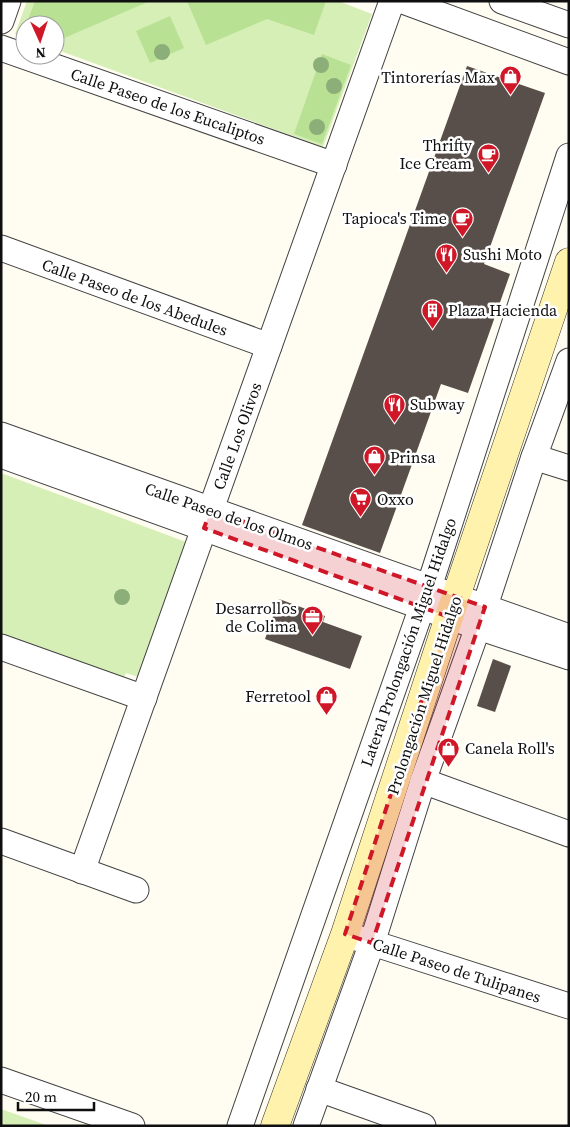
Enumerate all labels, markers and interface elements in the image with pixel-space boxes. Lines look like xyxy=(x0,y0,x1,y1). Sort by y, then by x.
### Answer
north arrow xyxy=(15,15,65,65)
text: N xyxy=(35,43,46,63)
street label: Calle Paseo de los Eucaliptos xyxy=(68,62,268,150)
shop icon: Tintorerías Max xyxy=(499,65,523,96)
place label: Tintorerías Max xyxy=(381,66,496,88)
place label: Thrifty Ice Cream xyxy=(400,134,473,174)
cafe icon: Thrifty Ice Cream xyxy=(476,142,500,173)
cafe icon: Tapioca's Time xyxy=(451,206,475,237)
place label: Tapioca's Time xyxy=(343,207,447,229)
restaurant icon: Sushi Moto xyxy=(435,242,459,273)
place label: Sushi Moto xyxy=(463,243,542,265)
street label: Calle Paseo de los Abedules xyxy=(39,253,231,341)
building icon: Plaza Hacienda xyxy=(420,298,444,329)
place label: Plaza Hacienda xyxy=(448,299,558,321)
street label: Calle Los Olivos xyxy=(207,379,267,493)
restaurant icon: Subway xyxy=(382,392,406,423)
place label: Subway xyxy=(410,393,466,415)
shop icon: Prinsa xyxy=(362,445,386,476)
place label: Prinsa xyxy=(390,446,436,468)
street label: Calle Paseo de los Olmos xyxy=(142,477,316,555)
supermarket icon: Oxxo xyxy=(349,487,373,518)
place label: Oxxo xyxy=(377,488,414,510)
street label: Lateral Prolongación Miguel Hidalgo xyxy=(356,515,460,769)
street label: Prolongación Miguel Hidalgo xyxy=(383,593,465,797)
place label: Desarrollos de Colima xyxy=(215,597,298,637)
office icon: Desarrollos de Colima xyxy=(301,605,325,636)
shop icon: Ferretool xyxy=(315,684,339,715)
place label: Ferretool xyxy=(245,685,311,707)
shop icon: Canela Roll's xyxy=(437,736,461,767)
place label: Canela Roll's xyxy=(465,737,555,759)
street label: Calle Paseo de Tulipanes xyxy=(370,932,544,1008)
scale bar xyxy=(18,1080,94,1112)
text: 20 m xyxy=(25,1086,57,1107)

